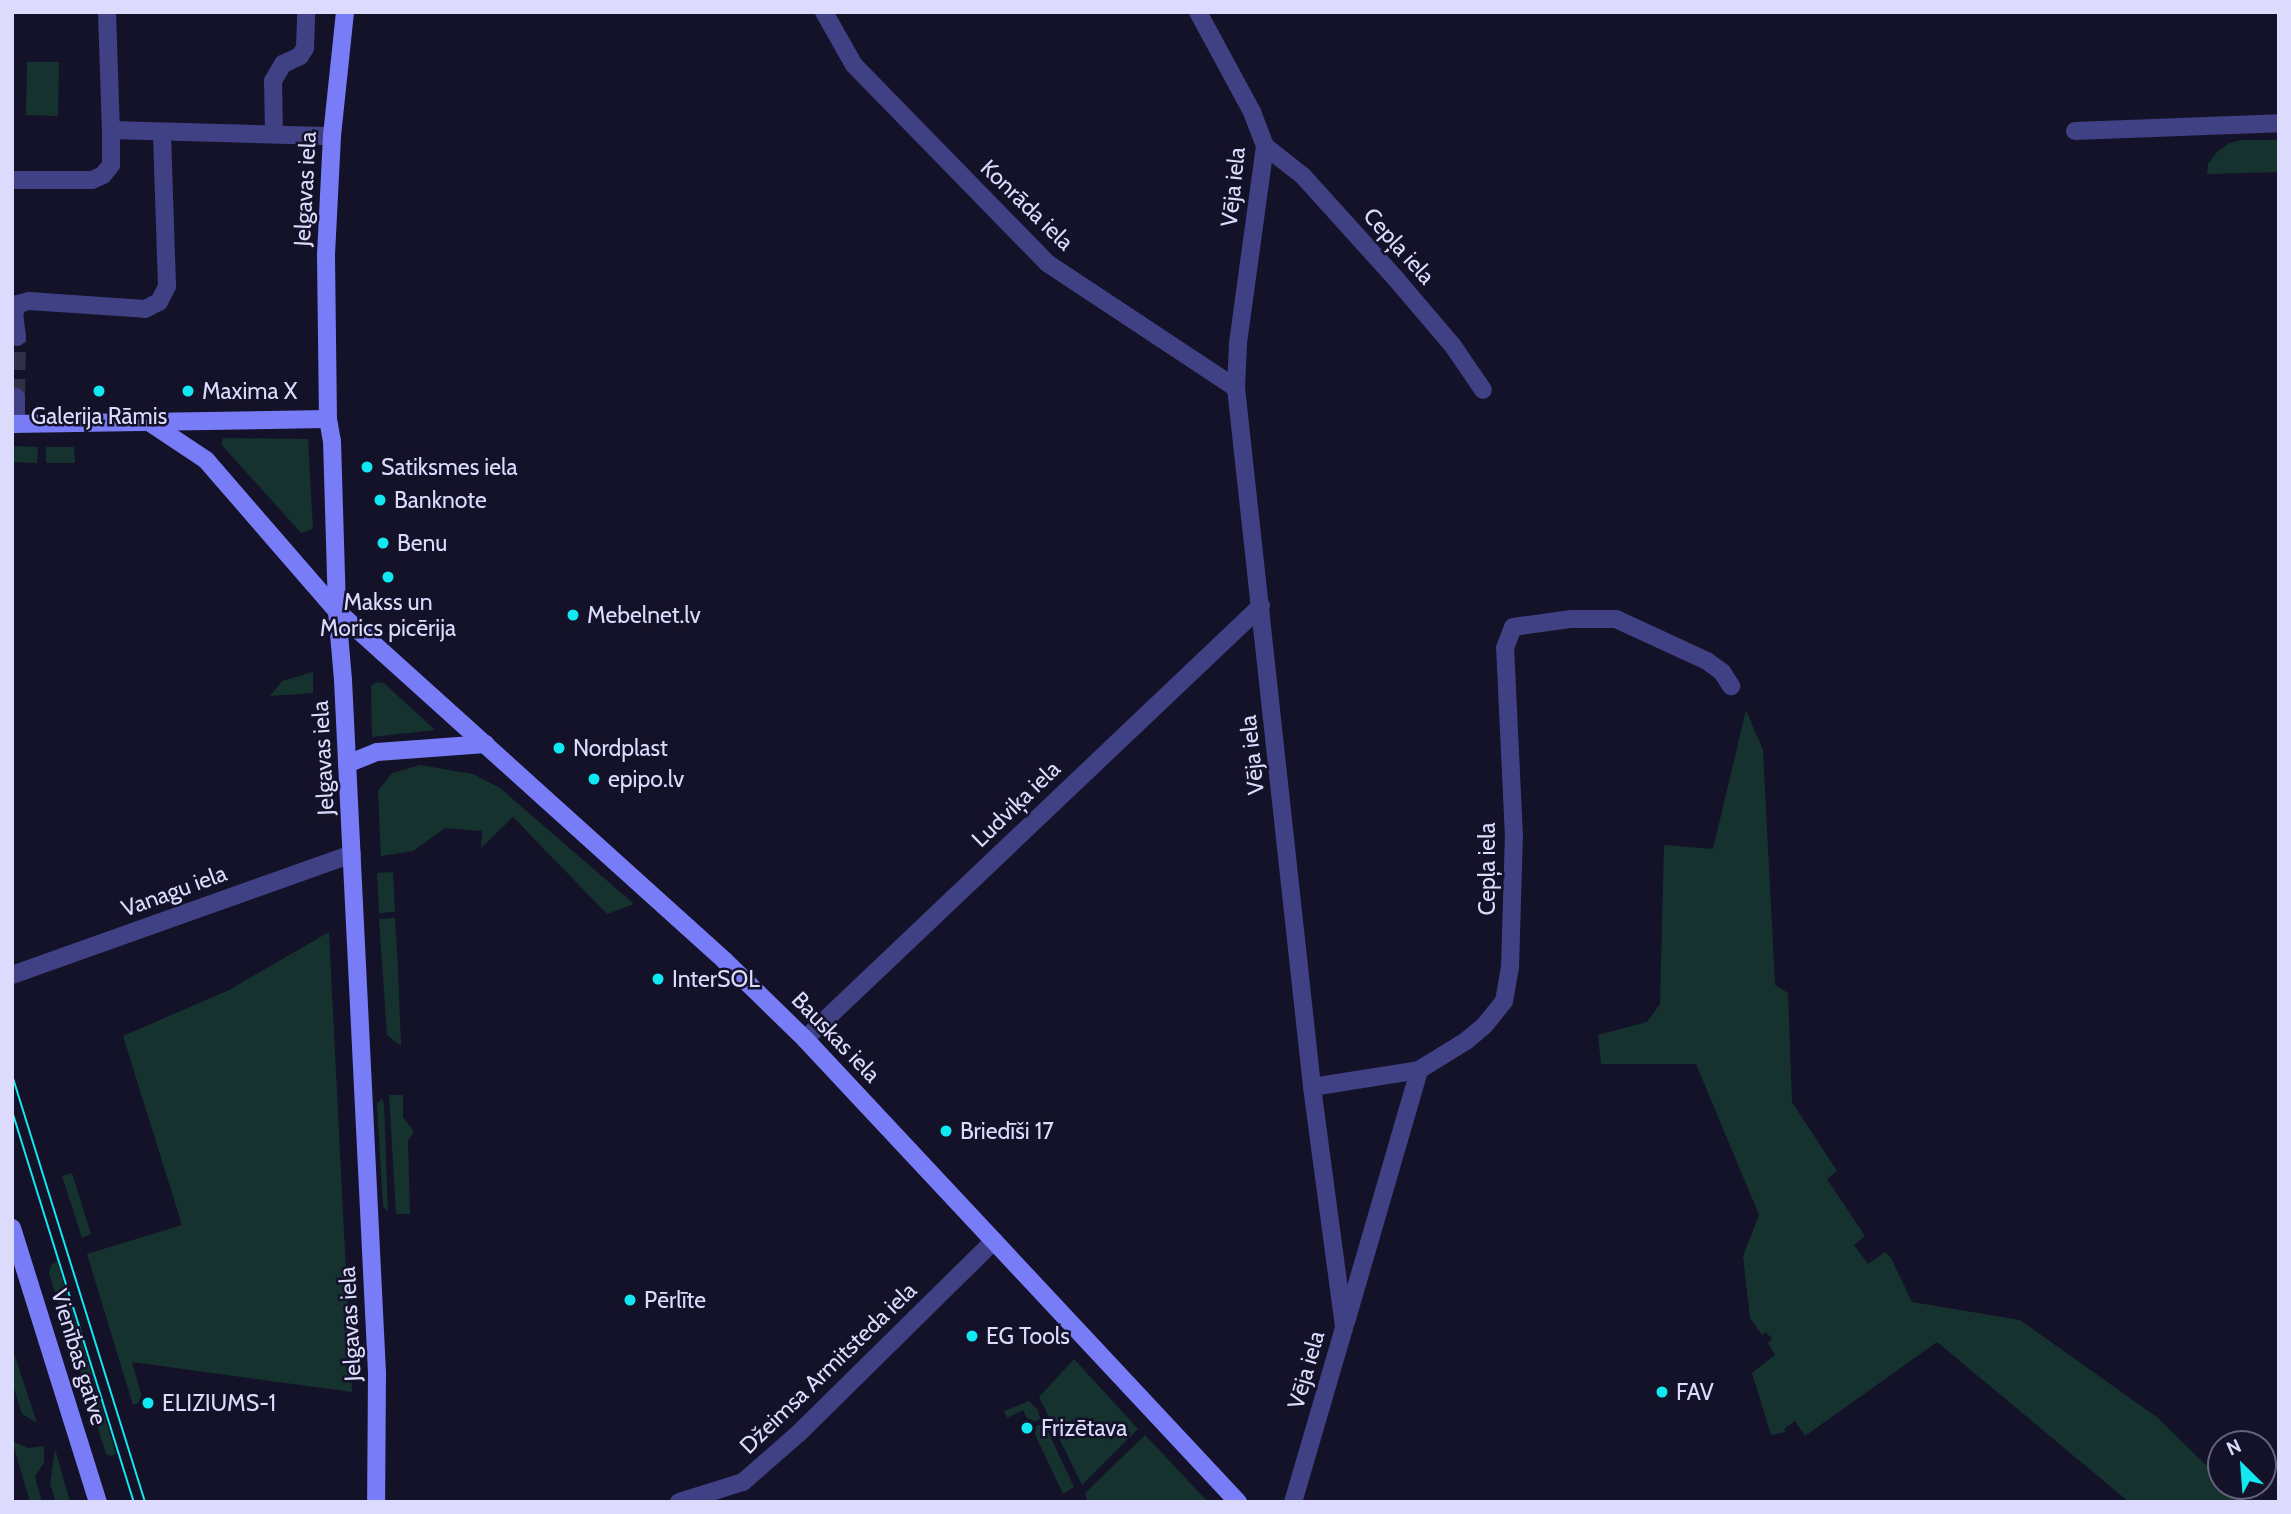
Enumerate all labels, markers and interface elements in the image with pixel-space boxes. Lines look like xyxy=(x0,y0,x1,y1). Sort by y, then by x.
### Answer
street label: Jelgavas iela xyxy=(288,131,322,247)
street label: Vēja iela xyxy=(1215,146,1251,228)
street label: Konrāda iela xyxy=(975,154,1079,256)
street label: Cepļa iela xyxy=(1358,202,1440,290)
place label: Maxima X xyxy=(202,377,297,405)
marker: Galerija Rāmis xyxy=(91,383,107,399)
marker: Maxima X xyxy=(180,383,196,399)
place label: Galerija Rāmis xyxy=(31,402,167,430)
place label: Satiksmes iela xyxy=(381,453,517,481)
marker: Satiksmes iela xyxy=(359,459,375,475)
place label: Banknote xyxy=(394,486,487,514)
marker: Banknote xyxy=(372,492,388,508)
place label: Benu xyxy=(397,529,447,557)
marker: Benu xyxy=(375,535,391,551)
marker: Makss un Morics picērija xyxy=(380,569,396,585)
place label: Makss un Morics picērija xyxy=(320,588,456,642)
place label: Mebelnet.lv xyxy=(587,601,701,629)
marker: Mebelnet.lv xyxy=(565,607,581,623)
street label: Jelgavas iela xyxy=(306,700,340,816)
street label: Vēja iela xyxy=(1234,714,1270,796)
place label: Nordplast xyxy=(573,734,668,762)
marker: Nordplast xyxy=(551,740,567,756)
street label: Ludviķa iela xyxy=(966,755,1066,853)
place label: epipo.lv xyxy=(608,765,684,793)
marker: epipo.lv xyxy=(586,771,602,787)
street label: Cepļa iela xyxy=(1473,822,1501,916)
street label: Vanagu iela xyxy=(118,859,230,923)
place label: InterSOL xyxy=(672,965,760,993)
marker: InterSOL xyxy=(650,971,666,987)
street label: Bauskas iela xyxy=(786,986,886,1088)
place label: Briedīši 17 xyxy=(960,1117,1054,1145)
marker: Briedīši 17 xyxy=(938,1123,954,1139)
street label: Jelgavas iela xyxy=(333,1266,367,1382)
street label: Džeimsa Armitsteda iela xyxy=(734,1276,922,1460)
street label: Vienības gatve xyxy=(45,1286,113,1428)
place label: Pērlīte xyxy=(644,1286,706,1314)
marker: Pērlīte xyxy=(622,1292,638,1308)
place label: EG Tools xyxy=(986,1322,1070,1350)
marker: EG Tools xyxy=(964,1328,980,1344)
street label: Vēja iela xyxy=(1282,1328,1330,1412)
place label: FAV xyxy=(1676,1378,1714,1406)
marker: FAV xyxy=(1654,1384,1670,1400)
place label: ELIZIUMS-1 xyxy=(162,1389,276,1417)
marker: ELIZIUMS-1 xyxy=(140,1395,156,1411)
place label: Frizētava xyxy=(1041,1414,1127,1442)
marker: Frizētava xyxy=(1019,1420,1035,1436)
north arrow xyxy=(2207,1430,2277,1500)
text: N xyxy=(2223,1434,2245,1461)

